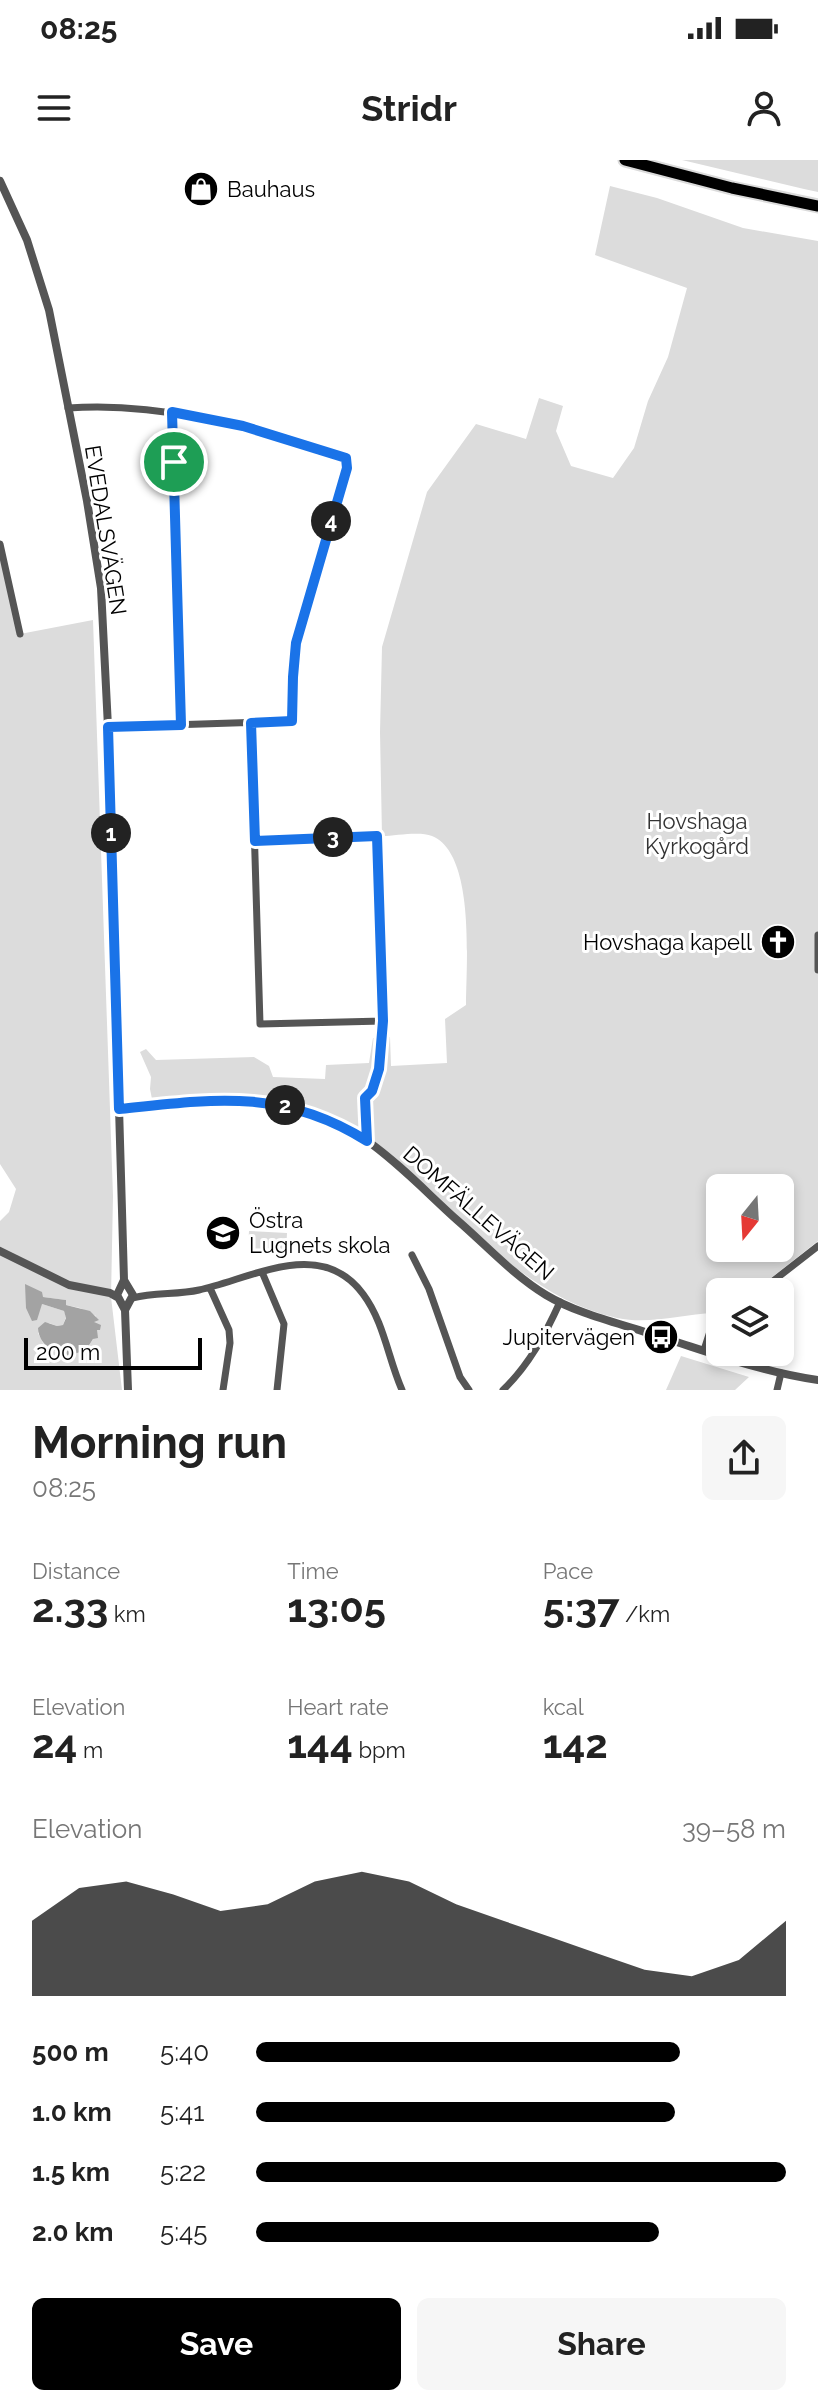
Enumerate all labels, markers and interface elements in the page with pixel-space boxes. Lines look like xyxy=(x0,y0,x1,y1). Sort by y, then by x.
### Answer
text: 08:25 xyxy=(40,11,118,46)
icon: menu xyxy=(32,86,76,130)
icon: person xyxy=(742,86,786,130)
text: Stridr xyxy=(361,87,457,129)
shop icon: Bauhaus xyxy=(182,170,220,208)
place label: Bauhaus xyxy=(227,176,315,202)
pin xyxy=(140,428,208,496)
icon: arrive xyxy=(152,440,196,484)
street label: EVEDALSVÄGEN xyxy=(80,443,132,617)
pin: 4 xyxy=(311,501,351,541)
text: 4 xyxy=(325,508,337,534)
park label: Hovshaga Kyrkogård xyxy=(645,808,749,859)
pin: 1 xyxy=(91,813,131,853)
pin: 3 xyxy=(313,817,353,857)
text: 1 xyxy=(106,820,116,846)
text: 3 xyxy=(327,824,339,850)
church icon: Hovshaga kapell xyxy=(759,923,797,961)
place label: Hovshaga kapell xyxy=(583,929,752,955)
pin: 2 xyxy=(265,1085,305,1125)
text: 2 xyxy=(279,1092,291,1118)
street label: DOMFÄLLEVÄGEN xyxy=(398,1140,560,1286)
north arrow xyxy=(706,1174,794,1262)
map controls xyxy=(706,1174,794,1366)
place label: Östra Lugnets skola xyxy=(249,1207,390,1258)
school or university icon: Östra Lugnets skola xyxy=(204,1214,242,1252)
button: layers xyxy=(706,1278,794,1366)
bus stop icon: Jupitervägen xyxy=(642,1318,680,1356)
place label: Jupitervägen xyxy=(503,1324,635,1350)
scale bar xyxy=(24,1334,202,1370)
text: 200 m xyxy=(36,1339,100,1365)
button: share xyxy=(702,1416,786,1500)
text: Morning run xyxy=(32,1417,287,1468)
text: 08:25 xyxy=(32,1473,96,1503)
text: Distance xyxy=(32,1558,120,1584)
text: Time xyxy=(287,1558,339,1584)
text: Pace xyxy=(543,1558,593,1584)
text: 2.33 xyxy=(32,1584,108,1631)
text: 13:05 xyxy=(287,1584,386,1631)
text: 5:37 xyxy=(543,1584,619,1631)
text: km xyxy=(108,1601,146,1627)
text: /km xyxy=(619,1601,670,1627)
text: Elevation xyxy=(32,1694,125,1720)
text: Heart rate xyxy=(287,1694,389,1720)
text: kcal xyxy=(543,1694,584,1720)
text: 24 xyxy=(32,1720,77,1767)
text: 144 xyxy=(287,1720,353,1767)
text: 142 xyxy=(543,1720,608,1767)
text: m xyxy=(77,1737,103,1763)
text: bpm xyxy=(353,1737,406,1763)
text: Elevation xyxy=(32,1814,142,1844)
text: 39–58 m xyxy=(682,1814,786,1844)
text: 500 m xyxy=(32,2037,109,2067)
text: 5:40 xyxy=(160,2037,209,2067)
text: 1.0 km xyxy=(32,2097,112,2127)
text: 5:41 xyxy=(160,2097,204,2127)
text: 1.5 km xyxy=(32,2157,110,2187)
text: 5:22 xyxy=(160,2157,206,2187)
text: 2.0 km xyxy=(32,2217,113,2247)
text: 5:45 xyxy=(160,2217,207,2247)
button: Save xyxy=(32,2298,401,2390)
button: Share xyxy=(417,2298,786,2390)

